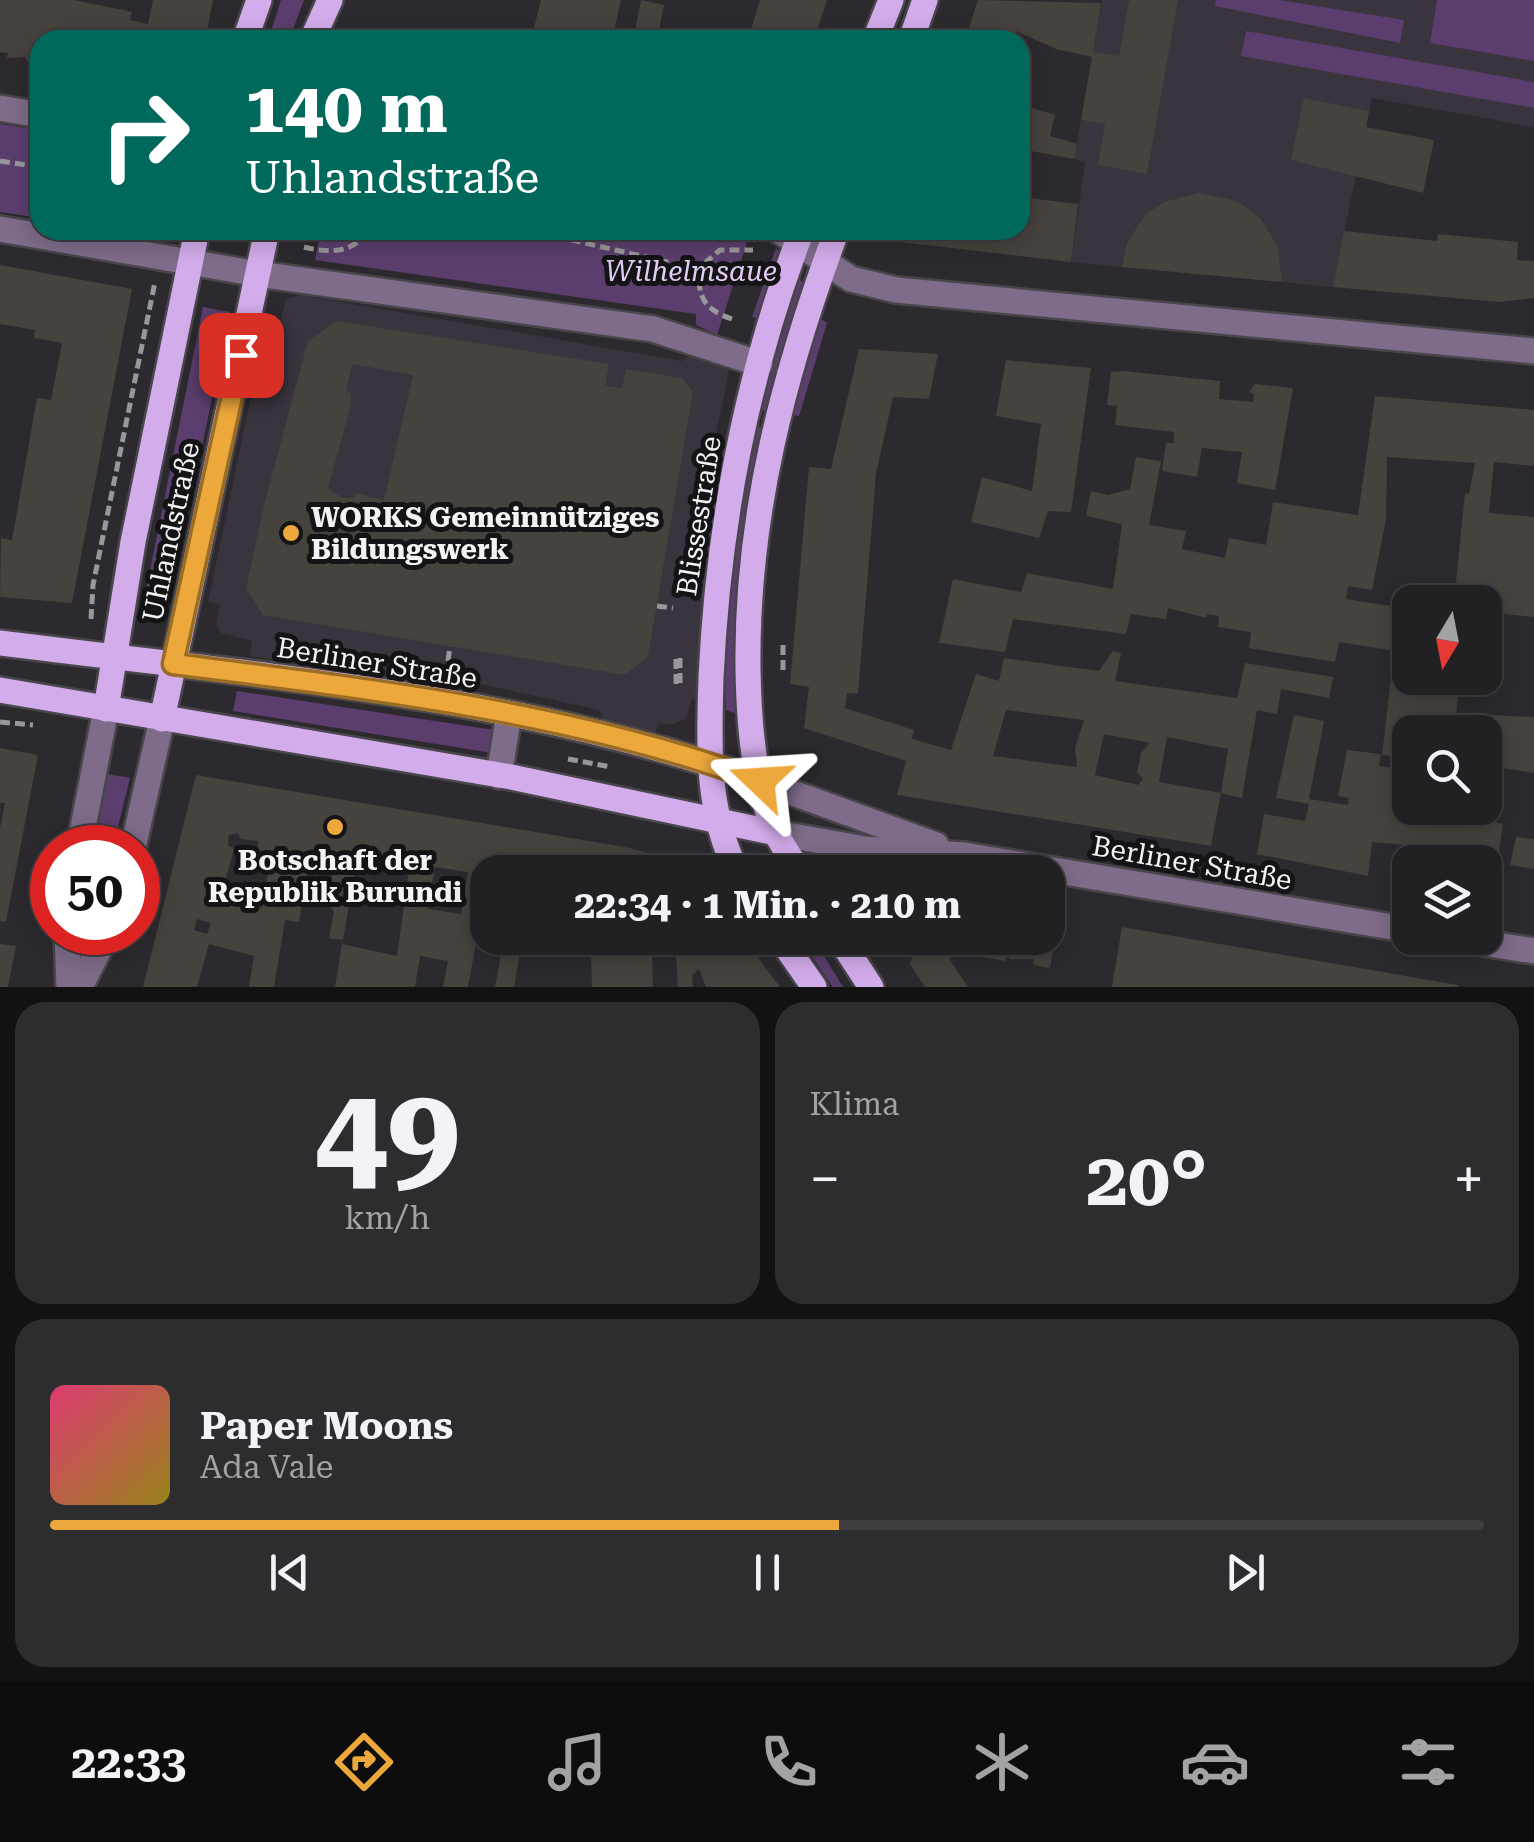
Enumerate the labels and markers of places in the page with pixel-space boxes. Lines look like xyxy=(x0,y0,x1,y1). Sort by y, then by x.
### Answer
pin xyxy=(199,313,284,398)
place label: WORKS Gemeinnütziges Bildungswerk xyxy=(311,501,660,566)
marker: WORKS Gemeinnütziges Bildungswerk xyxy=(280,522,302,544)
marker: Botschaft der Republik Burundi xyxy=(324,816,346,838)
place label: Botschaft der Republik Burundi xyxy=(208,844,462,909)

